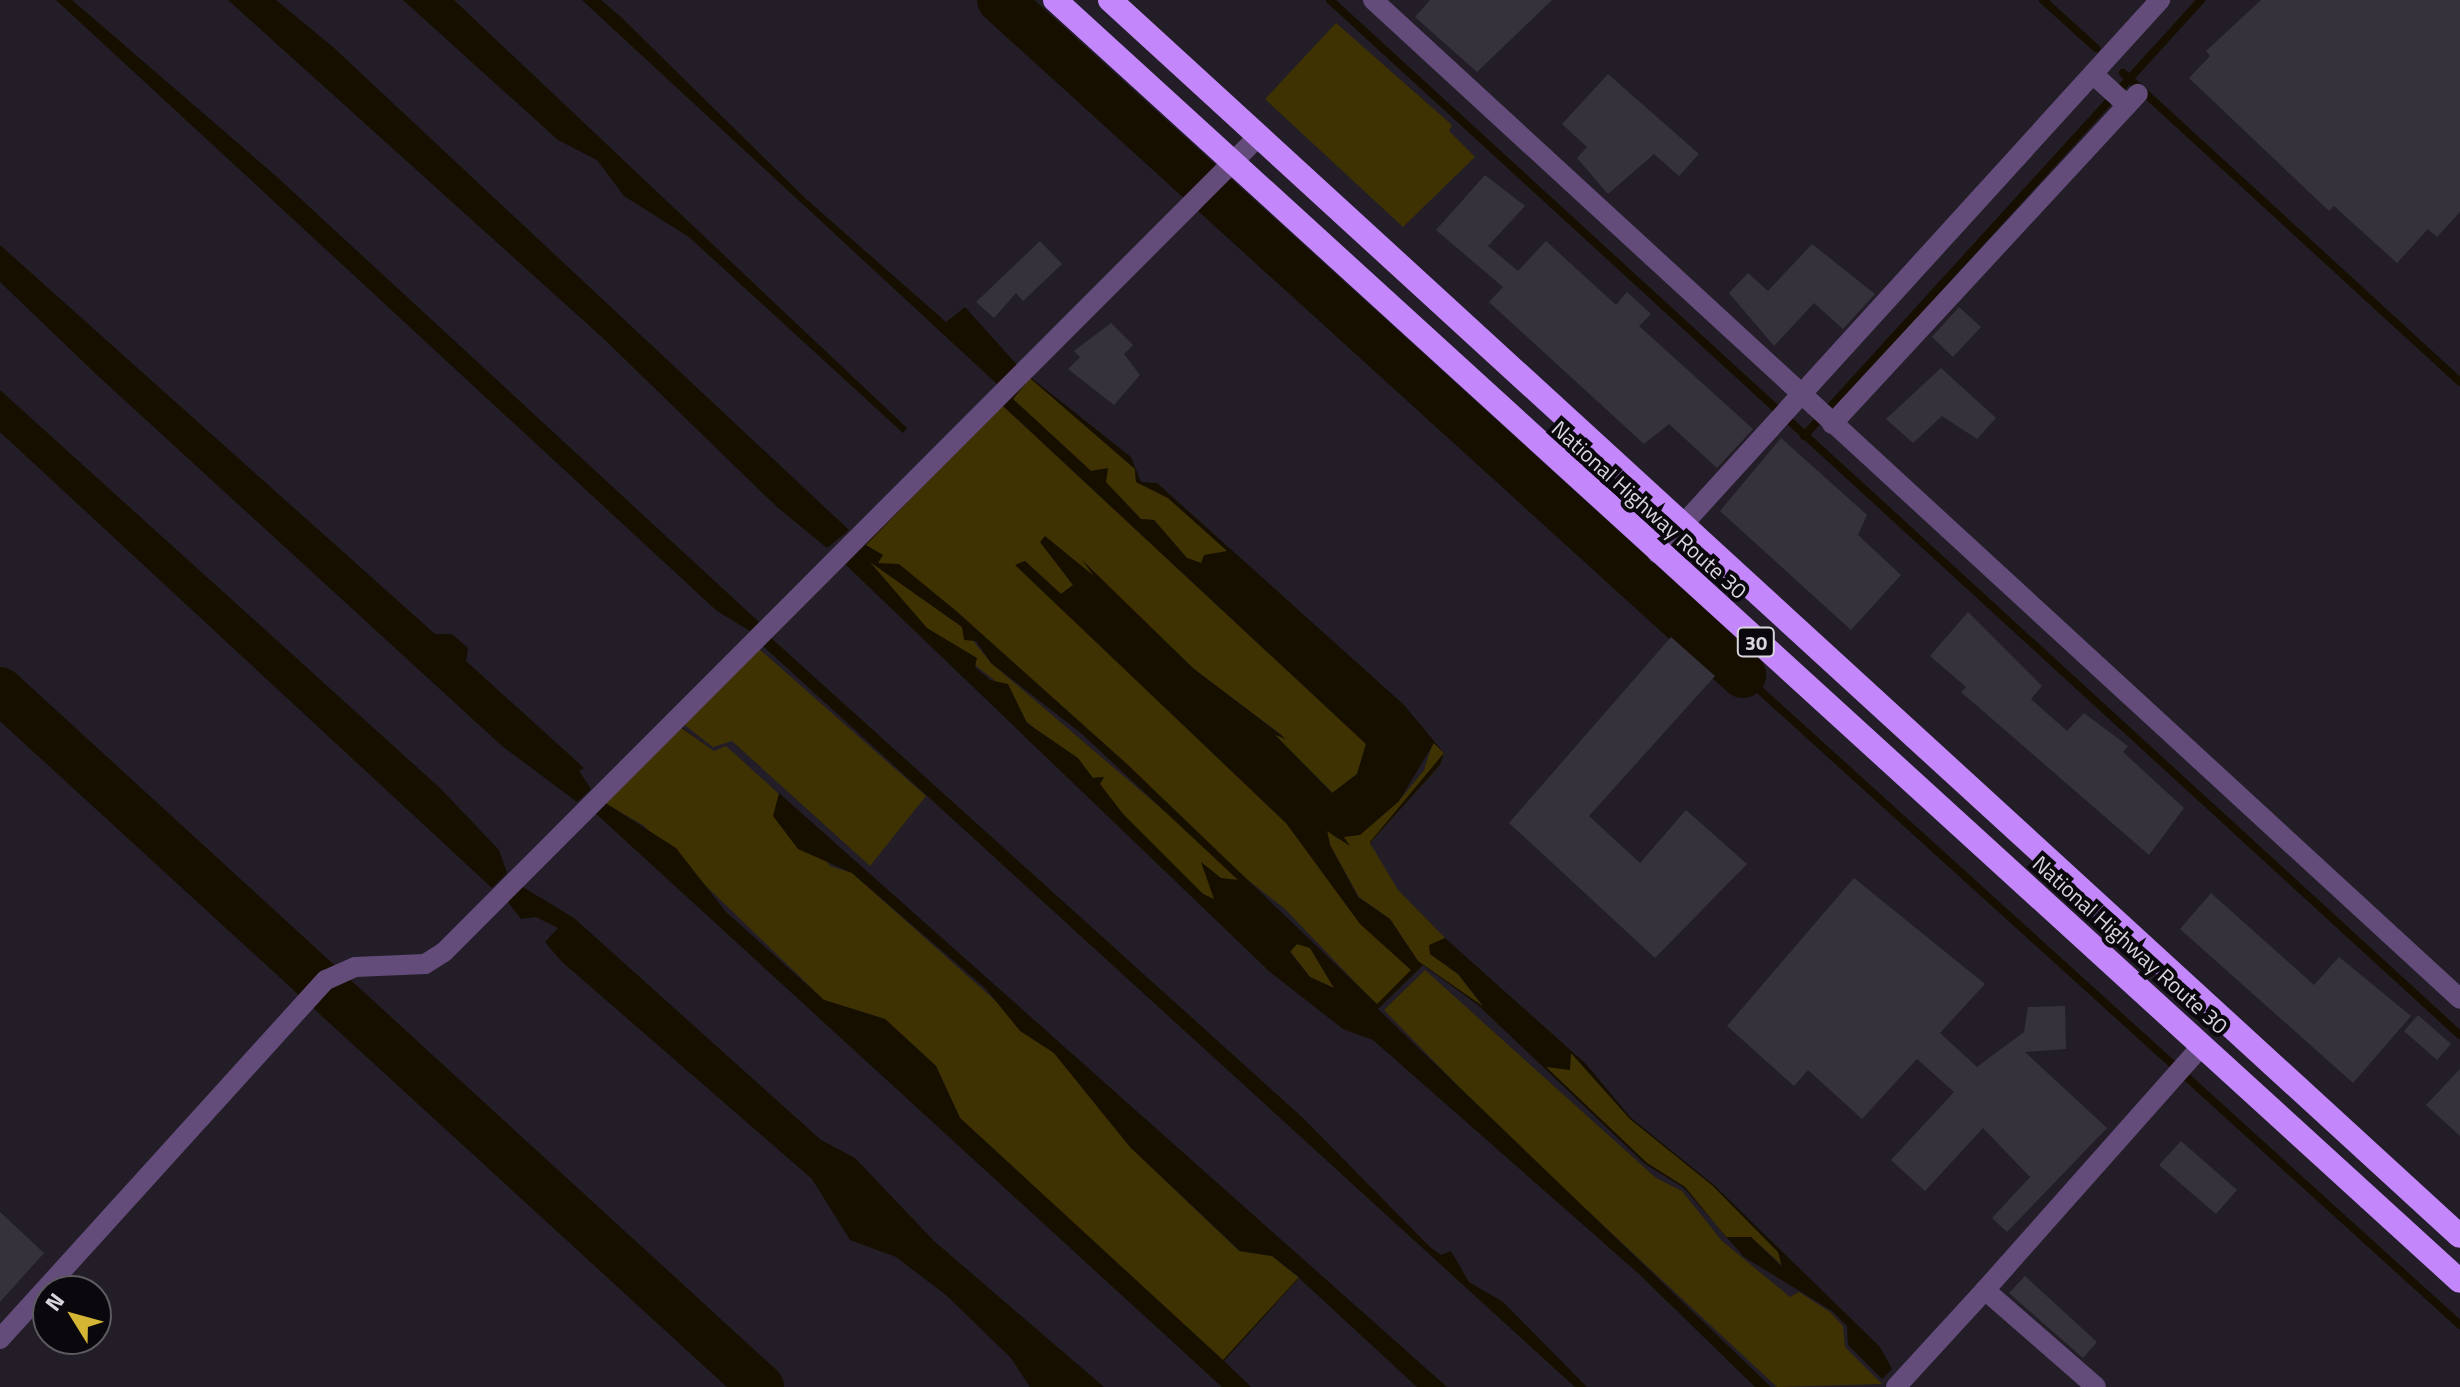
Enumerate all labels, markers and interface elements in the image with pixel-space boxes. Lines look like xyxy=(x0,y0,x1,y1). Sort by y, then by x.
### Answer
street label: National Highway Route 30 xyxy=(1546,415,1752,605)
road number: 30 xyxy=(1736,626,1776,658)
street label: National Highway Route 30 xyxy=(2027,850,2233,1040)
north arrow xyxy=(32,1275,112,1355)
text: N xyxy=(36,1285,73,1318)

